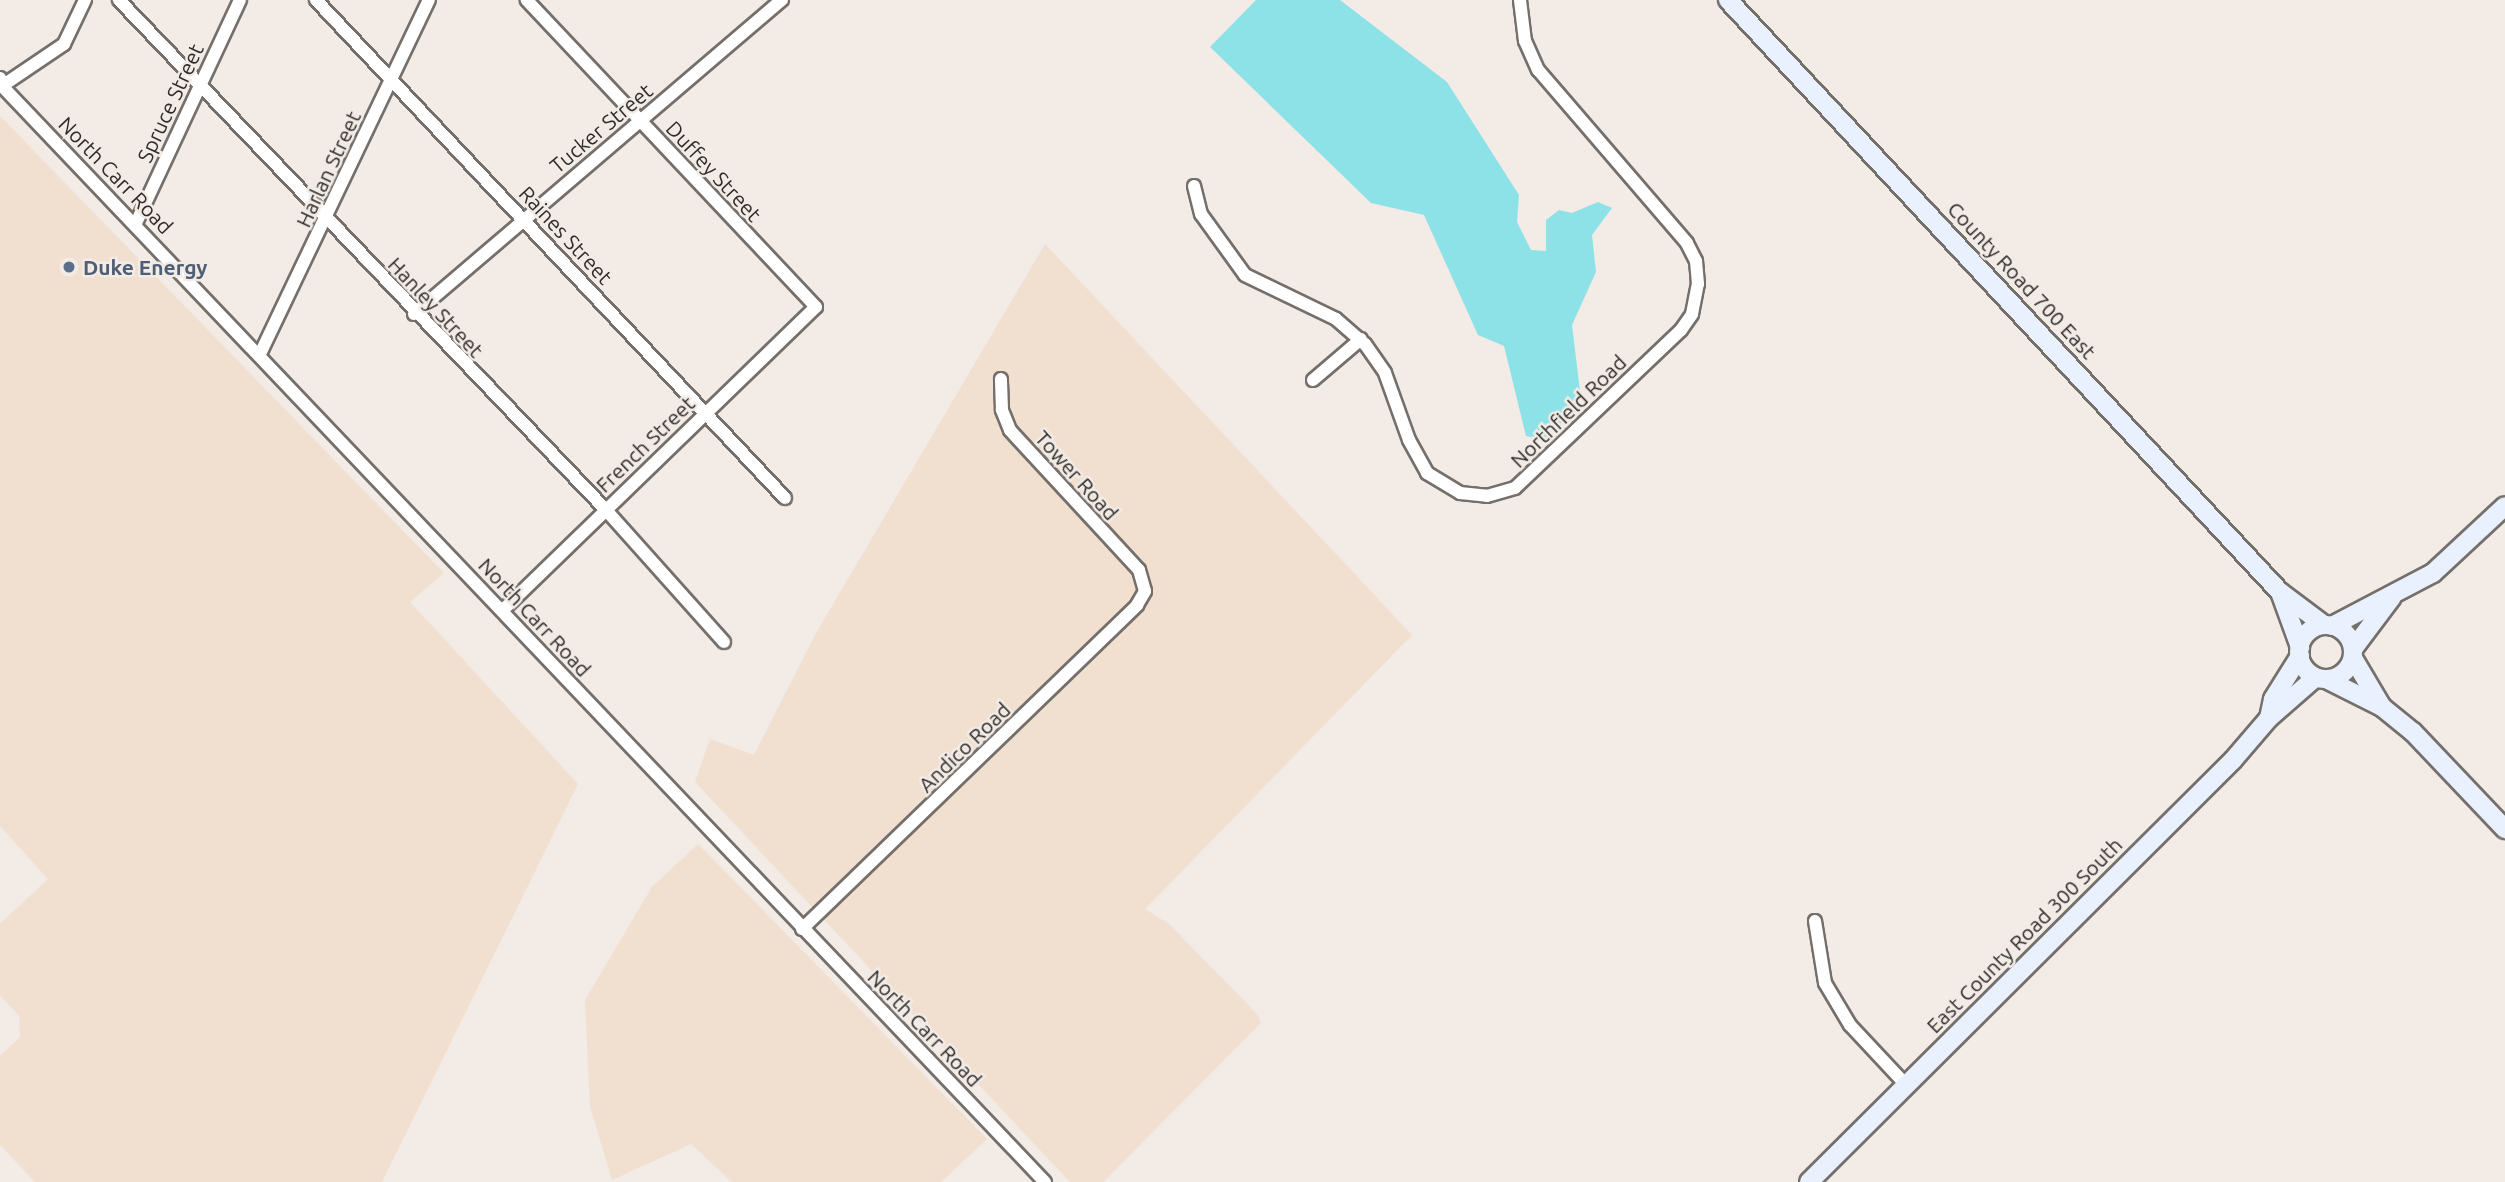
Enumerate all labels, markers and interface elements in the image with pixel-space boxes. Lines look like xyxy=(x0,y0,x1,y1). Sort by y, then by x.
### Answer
street label: Spruce Street xyxy=(132,40,208,166)
street label: Tucker Street xyxy=(545,78,657,178)
street label: Harlan Street xyxy=(290,107,366,231)
street label: North Carr Road xyxy=(54,111,178,239)
street label: Duffey Street xyxy=(661,116,767,226)
street label: Raines Street xyxy=(514,181,618,289)
street label: County Road 700 East xyxy=(1943,196,2101,364)
street label: Hanley Street xyxy=(383,252,489,362)
place label: Duke Energy xyxy=(83,254,207,280)
marker: Duke Energy xyxy=(61,259,77,275)
street label: Northfield Road xyxy=(1505,349,1631,473)
street label: French Street xyxy=(590,391,700,497)
street label: Tower Road xyxy=(1030,425,1124,525)
street label: North Carr Road xyxy=(474,552,596,682)
street label: Andico Road xyxy=(913,697,1015,797)
street label: East County Road 300 South xyxy=(1921,832,2127,1038)
street label: North Carr Road xyxy=(863,964,987,1092)

